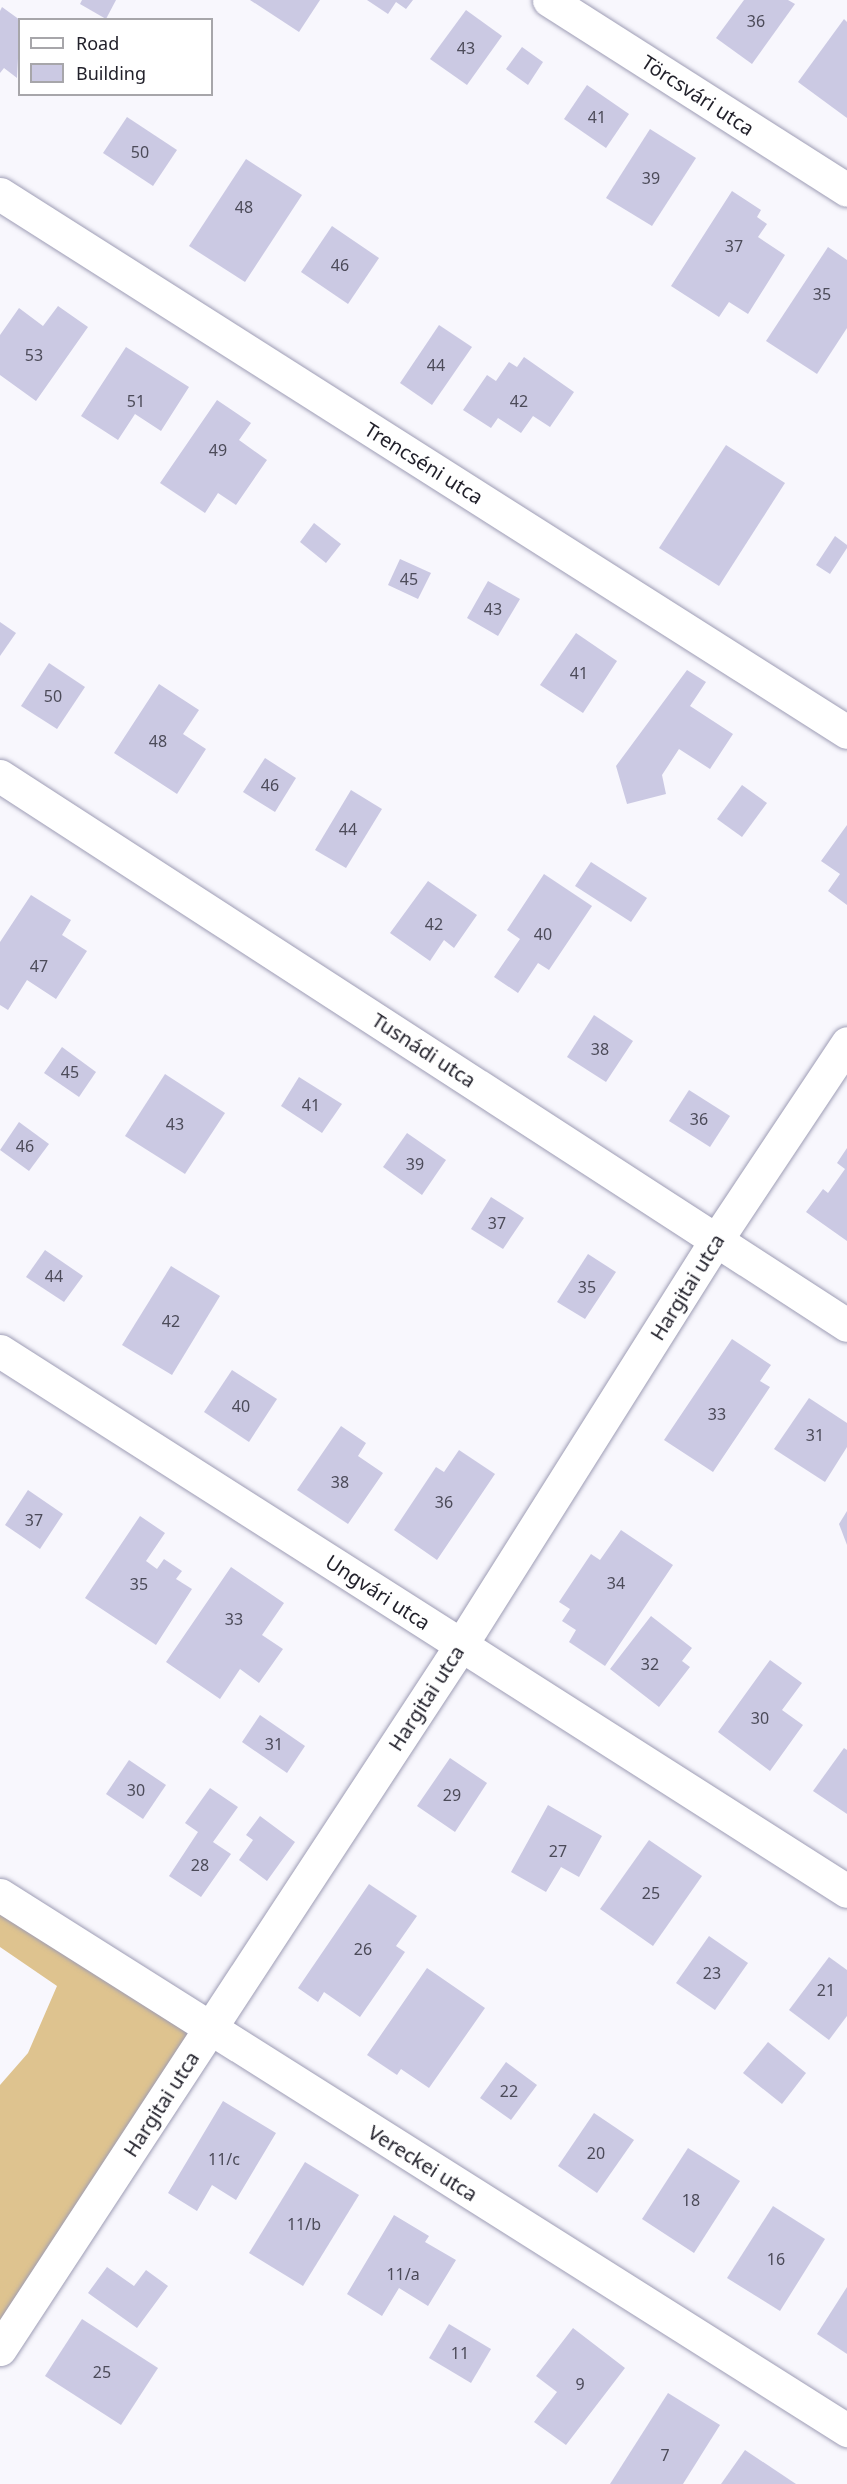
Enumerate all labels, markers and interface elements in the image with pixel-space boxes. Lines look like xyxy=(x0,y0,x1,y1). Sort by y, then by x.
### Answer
house number: 36 xyxy=(747,11,765,31)
legend xyxy=(18,18,213,96)
text: Road xyxy=(76,31,119,55)
house number: 43 xyxy=(457,38,475,58)
street label: Törcsvári utca xyxy=(637,50,759,140)
text: Building xyxy=(76,61,146,85)
house number: 41 xyxy=(588,107,606,127)
house number: 50 xyxy=(131,142,149,162)
house number: 39 xyxy=(642,168,660,188)
house number: 48 xyxy=(235,197,253,217)
house number: 37 xyxy=(725,236,743,256)
house number: 46 xyxy=(331,255,349,275)
house number: 35 xyxy=(813,284,831,304)
house number: 53 xyxy=(25,345,43,365)
house number: 44 xyxy=(427,355,445,375)
house number: 51 xyxy=(127,391,145,411)
house number: 42 xyxy=(510,391,528,411)
street label: Trencséni utca xyxy=(360,417,488,509)
house number: 49 xyxy=(209,440,227,460)
house number: 45 xyxy=(400,569,418,589)
house number: 43 xyxy=(484,599,502,619)
house number: 41 xyxy=(570,663,588,683)
house number: 50 xyxy=(44,686,62,706)
house number: 48 xyxy=(149,731,167,751)
house number: 46 xyxy=(261,775,279,795)
house number: 44 xyxy=(339,819,357,839)
house number: 42 xyxy=(425,914,443,934)
house number: 40 xyxy=(534,924,552,944)
house number: 47 xyxy=(30,956,48,976)
street label: Tusnádi utca xyxy=(368,1008,480,1092)
house number: 38 xyxy=(591,1039,609,1059)
house number: 45 xyxy=(61,1062,79,1082)
house number: 41 xyxy=(302,1095,320,1115)
house number: 36 xyxy=(690,1109,708,1129)
house number: 43 xyxy=(166,1114,184,1134)
house number: 46 xyxy=(16,1136,34,1156)
house number: 39 xyxy=(406,1154,424,1174)
house number: 37 xyxy=(488,1213,506,1233)
street label: Hargitai utca xyxy=(645,1229,729,1345)
house number: 44 xyxy=(45,1266,63,1286)
house number: 35 xyxy=(578,1277,596,1297)
house number: 42 xyxy=(162,1311,180,1331)
house number: 40 xyxy=(232,1396,250,1416)
house number: 33 xyxy=(708,1404,726,1424)
house number: 31 xyxy=(806,1425,824,1445)
house number: 38 xyxy=(331,1472,349,1492)
house number: 36 xyxy=(435,1492,453,1512)
house number: 37 xyxy=(25,1510,43,1530)
street label: Ungvári utca xyxy=(321,1549,435,1635)
house number: 34 xyxy=(607,1573,625,1593)
house number: 35 xyxy=(130,1574,148,1594)
house number: 33 xyxy=(225,1609,243,1629)
street label: Hargitai utca xyxy=(383,1641,469,1755)
house number: 32 xyxy=(641,1654,659,1674)
house number: 30 xyxy=(751,1708,769,1728)
house number: 31 xyxy=(265,1734,283,1754)
house number: 30 xyxy=(127,1780,145,1800)
house number: 29 xyxy=(443,1785,461,1805)
house number: 27 xyxy=(549,1841,567,1861)
house number: 28 xyxy=(191,1855,209,1875)
house number: 25 xyxy=(642,1883,660,1903)
house number: 26 xyxy=(354,1939,372,1959)
house number: 23 xyxy=(703,1963,721,1983)
house number: 21 xyxy=(817,1980,835,2000)
street label: Hargitai utca xyxy=(118,2047,204,2161)
house number: 22 xyxy=(500,2081,518,2101)
street label: Vereckei utca xyxy=(364,2120,482,2206)
house number: 20 xyxy=(587,2143,605,2163)
house number: 11/c xyxy=(208,2149,240,2169)
house number: 18 xyxy=(682,2190,700,2210)
house number: 11/b xyxy=(287,2214,321,2234)
house number: 16 xyxy=(767,2249,785,2269)
house number: 11/a xyxy=(386,2264,420,2284)
house number: 11 xyxy=(451,2343,469,2363)
house number: 25 xyxy=(93,2362,111,2382)
house number: 9 xyxy=(575,2374,585,2394)
house number: 7 xyxy=(660,2445,670,2465)

